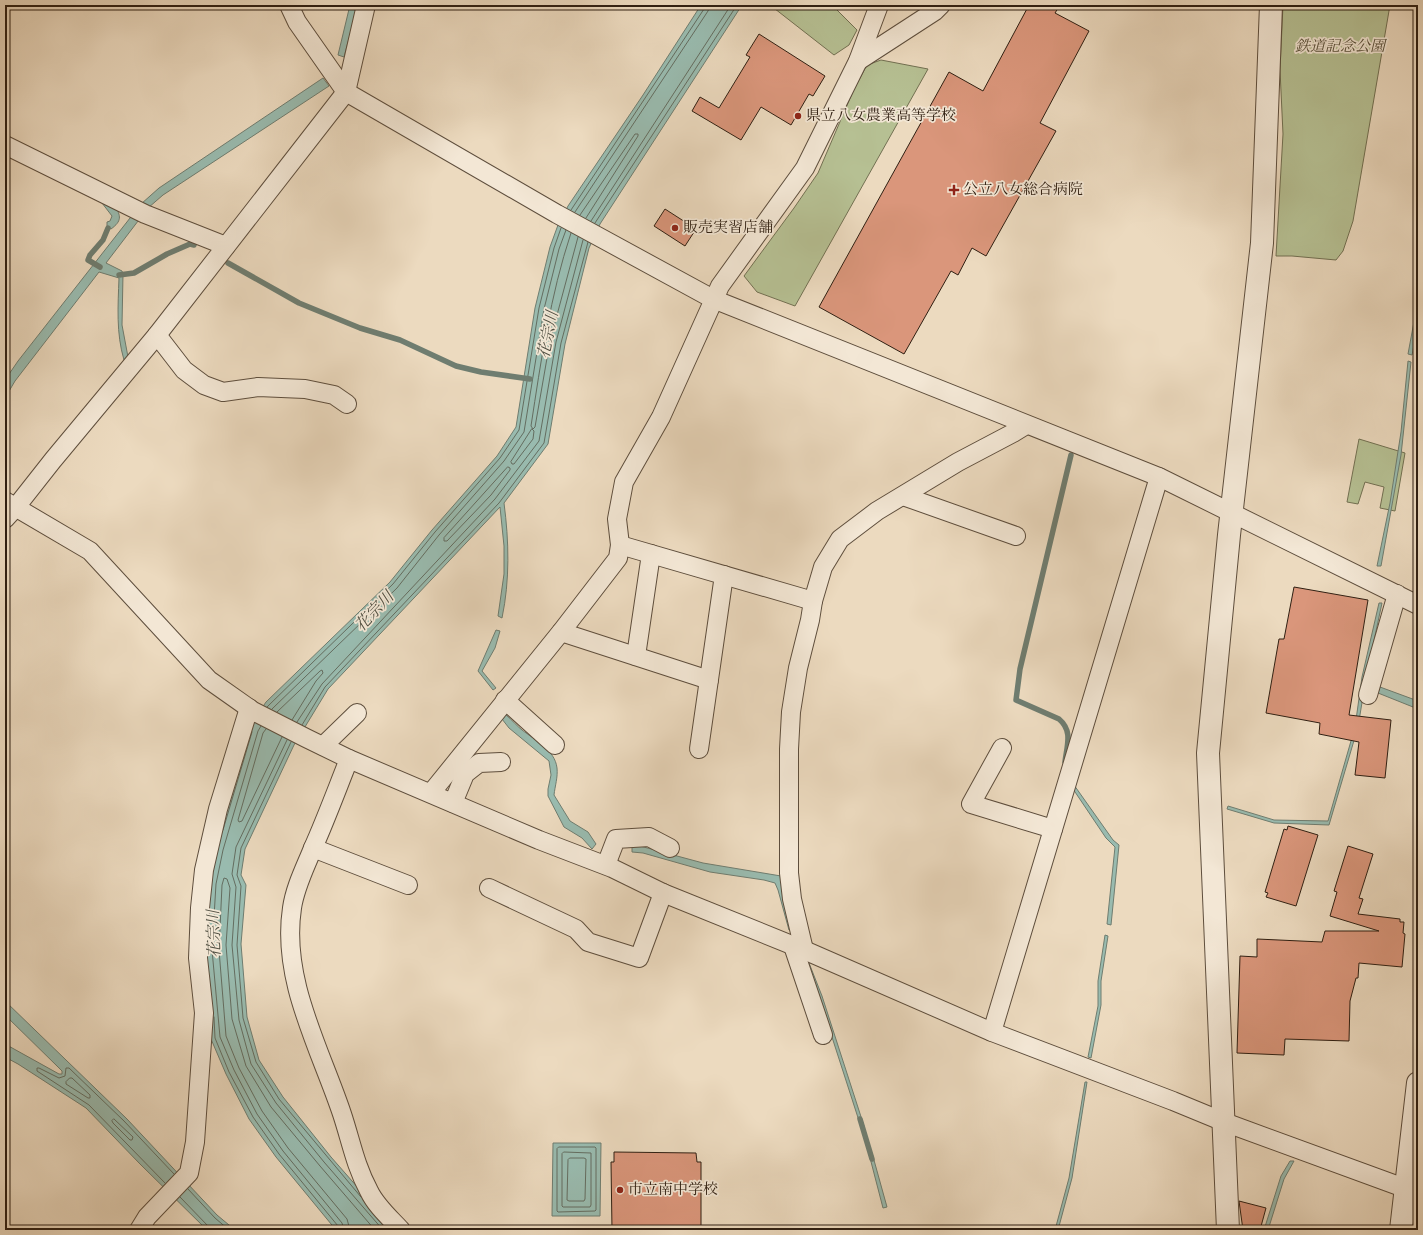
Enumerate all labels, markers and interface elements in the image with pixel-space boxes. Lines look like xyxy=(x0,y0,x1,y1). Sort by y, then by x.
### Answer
park label: 鉄道記念公園 xyxy=(1295,38,1388,55)
place label: 県立八女農業高等学校 xyxy=(806,107,956,124)
marker: 県立八女農業高等学校 xyxy=(793,111,803,121)
place label: 公立八女総合病院 xyxy=(963,181,1083,198)
marker: 公立八女総合病院 xyxy=(948,184,960,196)
place label: 販売実習店舗 xyxy=(683,219,773,236)
marker: 販売実習店舗 xyxy=(670,223,680,233)
water label: 花宗川 xyxy=(535,308,562,360)
water label: 花宗川 xyxy=(351,586,399,635)
water label: 花宗川 xyxy=(204,908,224,958)
place label: 市立南中学校 xyxy=(628,1181,718,1198)
marker: 市立南中学校 xyxy=(615,1185,625,1195)

